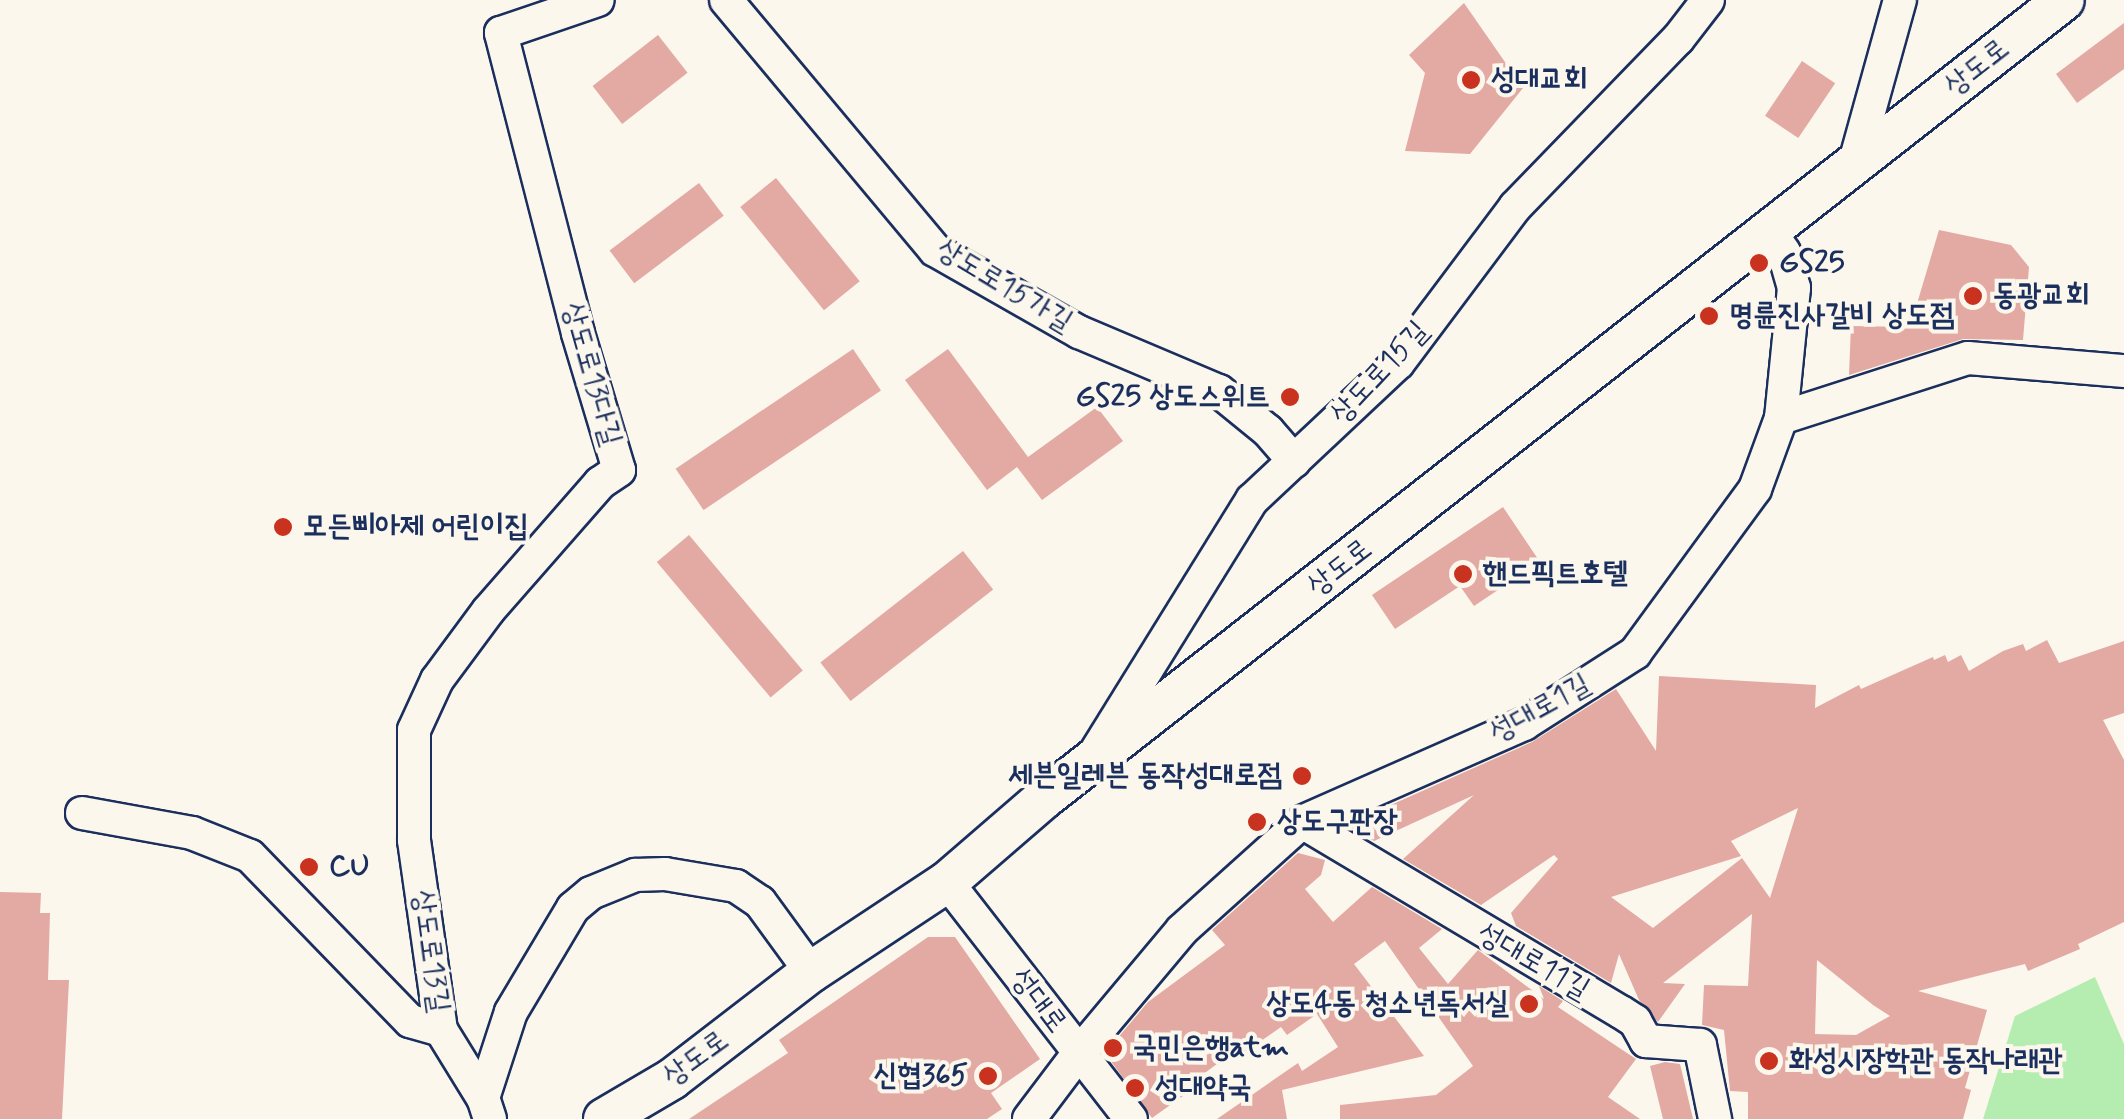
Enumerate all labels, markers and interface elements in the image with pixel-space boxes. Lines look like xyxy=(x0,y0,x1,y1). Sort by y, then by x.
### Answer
street label: 상도로 xyxy=(1937,32,2017,104)
place label: 성대교회 xyxy=(1491,62,1588,98)
marker: 성대교회 xyxy=(1460,69,1482,91)
street label: 상도로15가길 xyxy=(930,231,1078,341)
place label: GS25 xyxy=(1779,245,1845,281)
marker: GS25 xyxy=(1748,252,1770,274)
place label: 동광교회 xyxy=(1993,278,2090,314)
marker: 동광교회 xyxy=(1962,285,1984,307)
street label: 상도로13다길 xyxy=(553,298,629,450)
place label: 명륜진사갈비 상도점 xyxy=(1729,298,1954,334)
marker: 명륜진사갈비 상도점 xyxy=(1698,305,1720,327)
street label: 상도로15길 xyxy=(1323,314,1437,432)
place label: GS25 상도스위트 xyxy=(1075,379,1270,415)
marker: GS25 상도스위트 xyxy=(1279,386,1301,408)
place label: 모든삐아제 어린이집 xyxy=(303,509,528,545)
marker: 모든삐아제 어린이집 xyxy=(272,516,294,538)
street label: 상도로 xyxy=(1300,532,1380,604)
place label: 핸드픽트호텔 xyxy=(1483,556,1628,592)
marker: 핸드픽트호텔 xyxy=(1452,563,1474,585)
street label: 성대로1길 xyxy=(1483,667,1597,751)
place label: 세븐일레븐 동작성대로점 xyxy=(1008,758,1282,794)
marker: 세븐일레븐 동작성대로점 xyxy=(1291,765,1313,787)
place label: 상도구판장 xyxy=(1277,804,1398,840)
marker: 상도구판장 xyxy=(1246,811,1268,833)
place label: CU xyxy=(329,849,370,885)
marker: CU xyxy=(298,856,320,878)
street label: 상도로13길 xyxy=(404,887,456,1015)
street label: 성대로11길 xyxy=(1471,916,1595,1008)
street label: 성대로 xyxy=(1002,961,1074,1041)
place label: 상도4동 청소년독서실 xyxy=(1266,986,1509,1022)
marker: 상도4동 청소년독서실 xyxy=(1518,993,1540,1015)
street label: 상도로 xyxy=(656,1023,736,1095)
place label: 국민은행atm xyxy=(1133,1030,1289,1066)
marker: 국민은행atm xyxy=(1102,1037,1124,1059)
place label: 화성시장학관 동작나래관 xyxy=(1789,1043,2063,1079)
marker: 화성시장학관 동작나래관 xyxy=(1758,1050,1780,1072)
place label: 신협365 xyxy=(873,1058,968,1094)
marker: 신협365 xyxy=(977,1065,999,1087)
place label: 성대약국 xyxy=(1155,1070,1252,1106)
marker: 성대약국 xyxy=(1124,1077,1146,1099)

